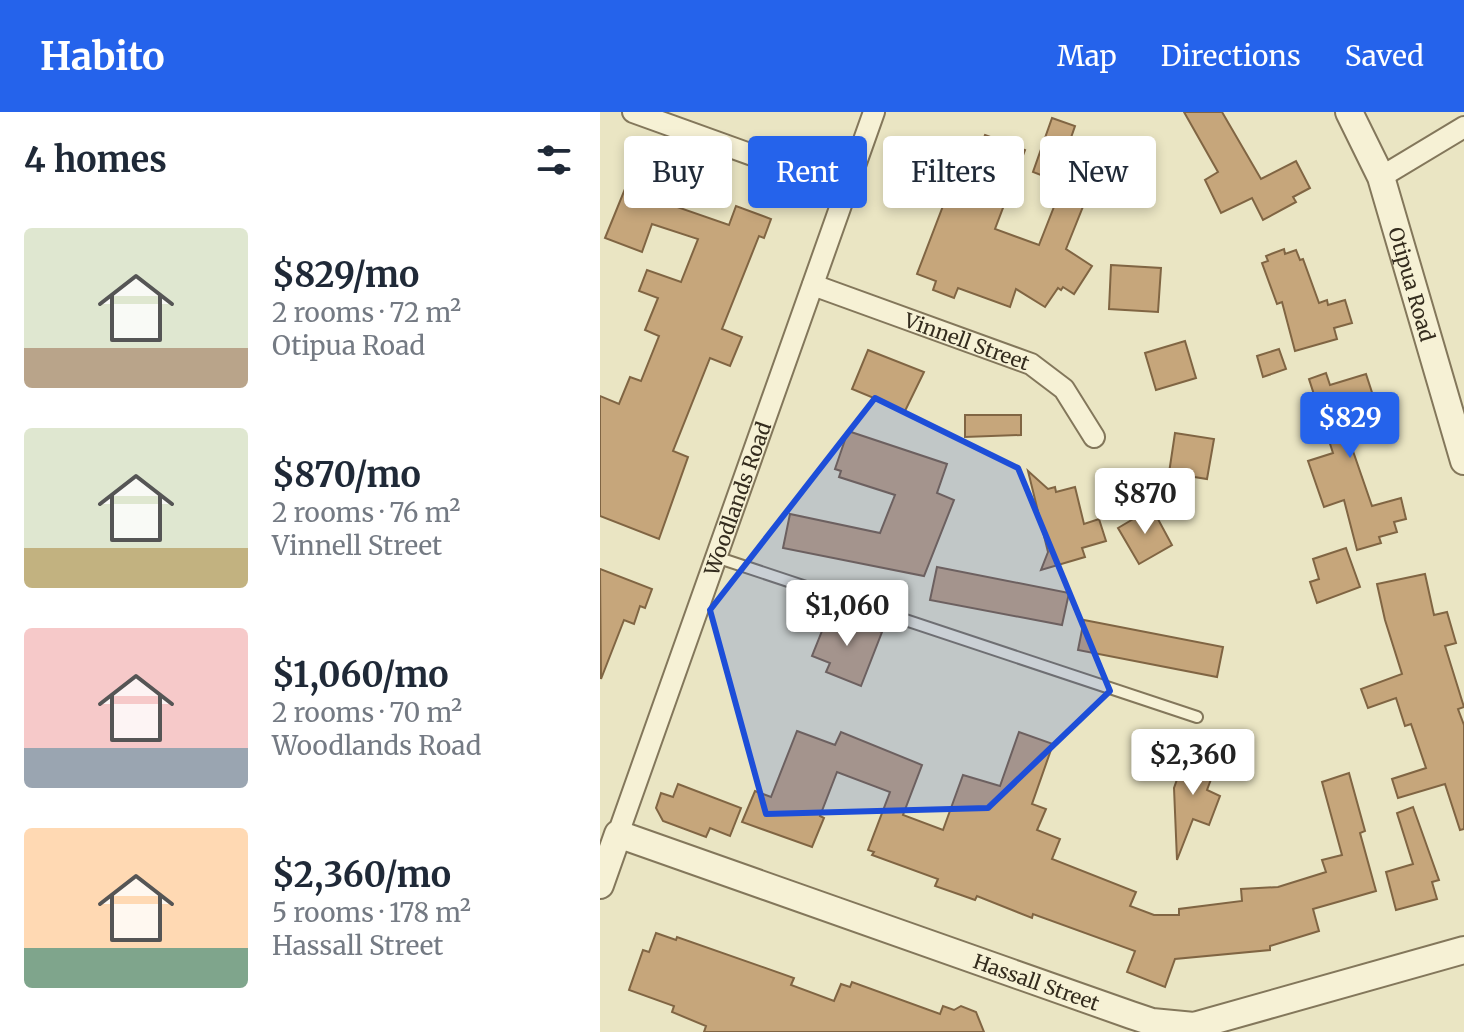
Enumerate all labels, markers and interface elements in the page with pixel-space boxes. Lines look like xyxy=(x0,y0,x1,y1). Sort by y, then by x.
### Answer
text: Habito xyxy=(40,33,165,80)
text: Map xyxy=(1057,38,1117,74)
text: Directions xyxy=(1161,38,1301,74)
text: Saved xyxy=(1345,38,1424,74)
chip: Buy xyxy=(624,136,732,208)
chip: Rent xyxy=(748,136,867,208)
chip: Filters xyxy=(883,136,1024,208)
chip: New xyxy=(1040,136,1156,208)
icon: filters xyxy=(532,138,576,182)
text: 4 homes xyxy=(24,139,167,181)
street label: Otipua Road xyxy=(1384,224,1441,344)
text: $829/mo xyxy=(272,254,419,296)
icon: home xyxy=(88,260,184,356)
text: 2 rooms · 72 m² xyxy=(272,296,461,329)
street label: Vinnell Street xyxy=(900,306,1033,375)
text: Otipua Road xyxy=(272,329,425,362)
pin: $829 xyxy=(1303,392,1397,460)
text: $829 xyxy=(1318,401,1382,434)
street label: Woodlands Road xyxy=(698,418,776,580)
text: $870/mo xyxy=(272,454,421,496)
icon: home xyxy=(88,460,184,556)
pin: $870 xyxy=(1098,468,1192,536)
text: $870 xyxy=(1113,477,1177,510)
text: 2 rooms · 76 m² xyxy=(272,496,460,529)
text: Vinnell Street xyxy=(272,529,442,562)
pin: $1,060 xyxy=(782,580,912,648)
text: $1,060 xyxy=(804,589,890,622)
text: $1,060/mo xyxy=(272,654,449,696)
icon: home xyxy=(88,660,184,756)
text: 2 rooms · 70 m² xyxy=(272,696,462,729)
text: Woodlands Road xyxy=(272,729,481,762)
pin: $2,360 xyxy=(1128,729,1258,797)
text: $2,360 xyxy=(1149,738,1237,771)
text: $2,360/mo xyxy=(272,854,451,896)
icon: home xyxy=(88,860,184,956)
text: 5 rooms · 178 m² xyxy=(272,896,471,929)
text: Hassall Street xyxy=(272,929,443,962)
street label: Hassall Street xyxy=(970,948,1103,1016)

